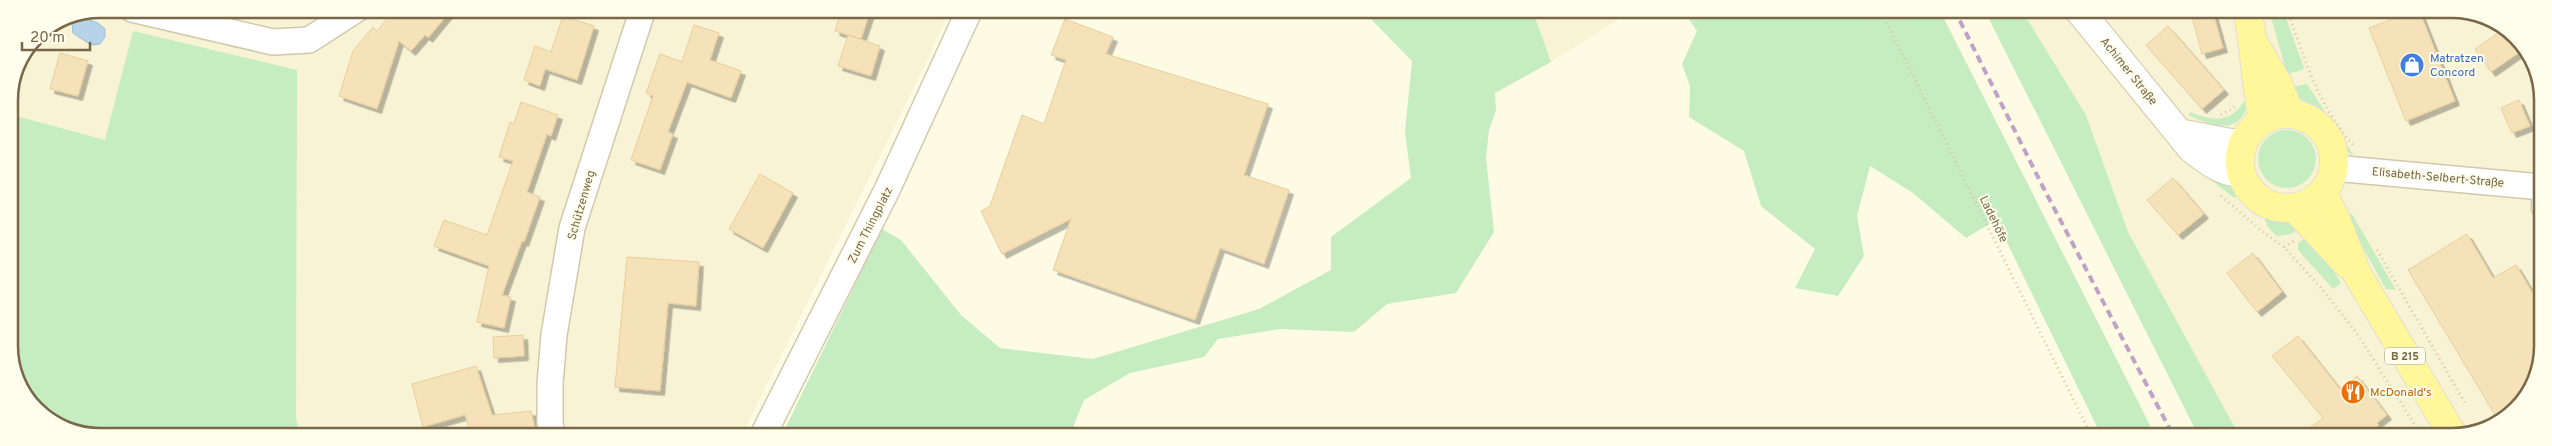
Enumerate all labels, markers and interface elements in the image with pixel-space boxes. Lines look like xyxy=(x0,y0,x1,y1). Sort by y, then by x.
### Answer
scale bar xyxy=(22,20,90,52)
text: 20 m xyxy=(30,29,65,48)
street label: Achimer Straße xyxy=(2096,34,2161,109)
place label: Matratzen Concord xyxy=(2430,51,2484,81)
shop icon: Matratzen Concord xyxy=(2399,52,2425,78)
street label: Elisabeth-Selbert-Straße xyxy=(2371,164,2505,192)
street label: Schützenweg xyxy=(564,168,600,242)
street label: Zum Thingplatz xyxy=(845,184,897,267)
street label: Ladehöfe xyxy=(1975,193,2011,245)
road number: B 215 xyxy=(2385,348,2425,364)
restaurant icon: McDonald's xyxy=(2340,379,2366,405)
place label: McDonald's xyxy=(2370,385,2432,401)

